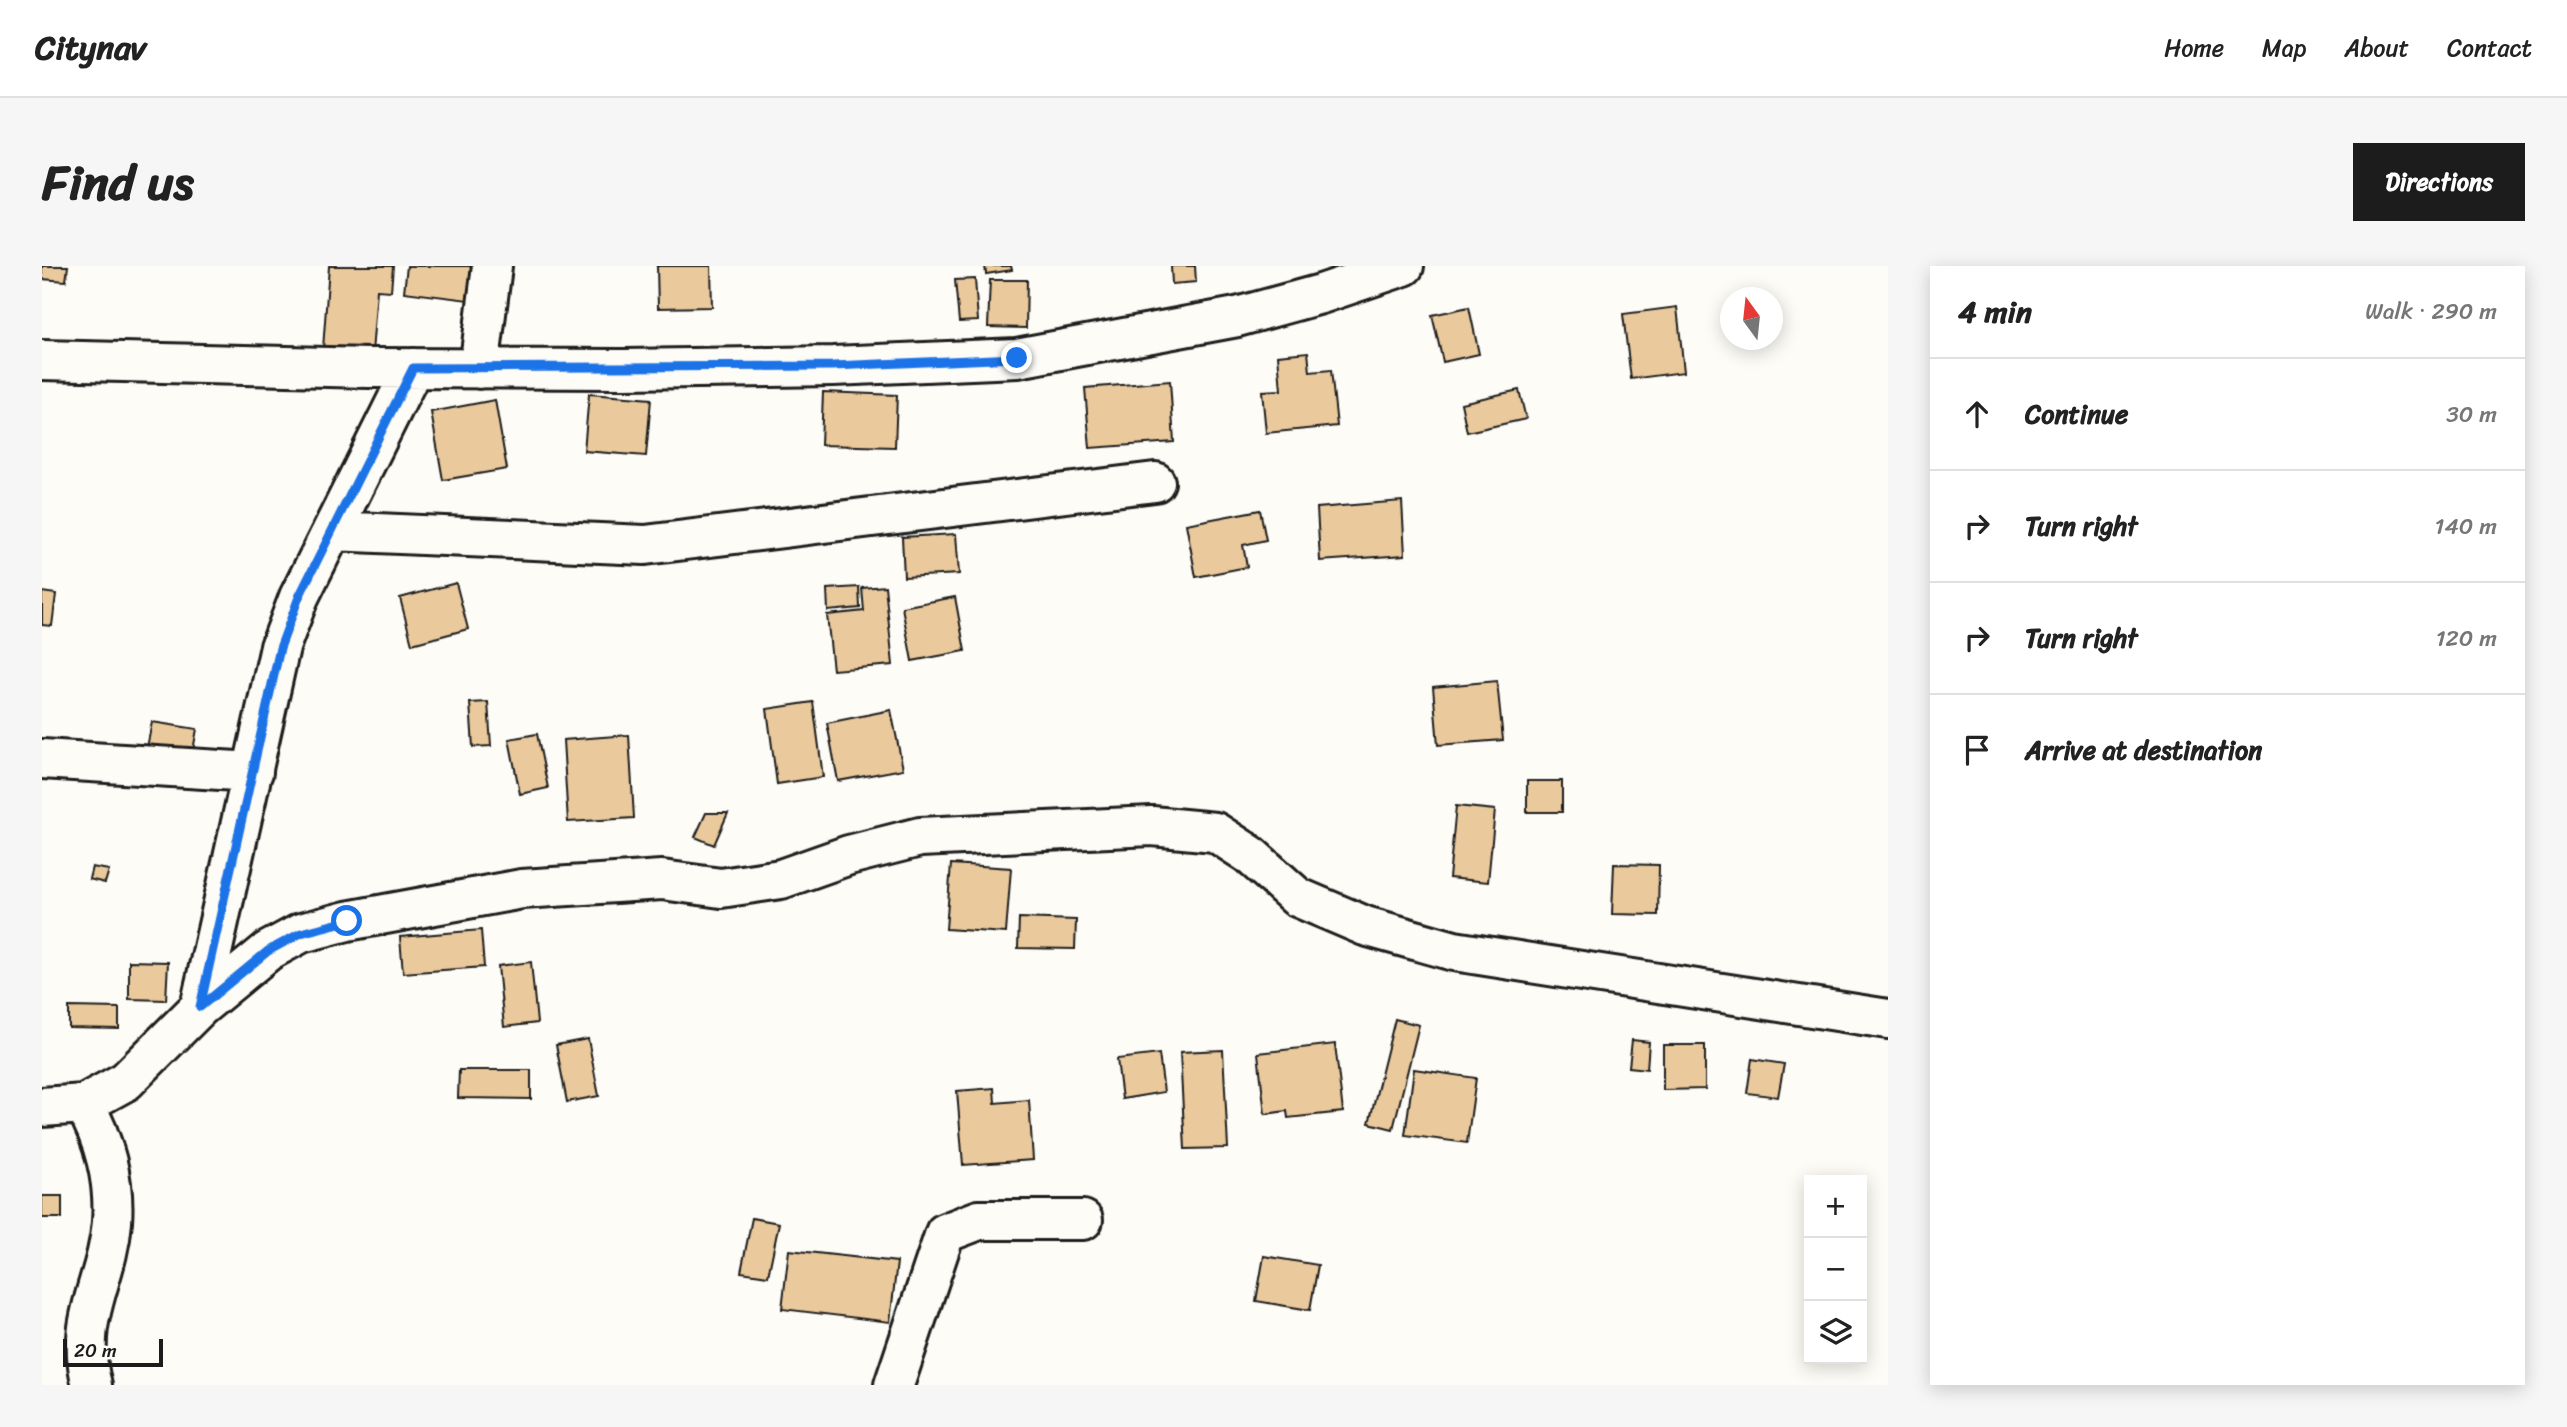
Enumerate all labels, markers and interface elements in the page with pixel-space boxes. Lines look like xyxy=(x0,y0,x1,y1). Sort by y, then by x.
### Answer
text: Citynav xyxy=(35,19,146,77)
text: Home xyxy=(2164,27,2224,69)
text: Map xyxy=(2262,27,2306,69)
text: About xyxy=(2344,27,2409,69)
text: Contact xyxy=(2447,27,2532,69)
text: Find us xyxy=(42,139,194,226)
button: Directions xyxy=(2353,143,2525,221)
text: 4 min xyxy=(1958,285,2032,339)
north arrow xyxy=(1720,287,1783,350)
text: Walk · 290 m xyxy=(2365,291,2497,332)
route end xyxy=(1001,342,1032,373)
text: Continue xyxy=(2025,391,2128,437)
text: 30 m xyxy=(2446,394,2497,435)
icon: ahead xyxy=(1958,395,1996,433)
text: Turn right xyxy=(2025,503,2138,549)
text: 140 m xyxy=(2435,506,2497,547)
icon: right xyxy=(1958,507,1996,545)
text: Turn right xyxy=(2025,615,2138,661)
text: 120 m xyxy=(2436,618,2497,659)
icon: right xyxy=(1958,619,1996,657)
text: Arrive at destination xyxy=(2025,727,2262,773)
icon: arrive xyxy=(1958,731,1996,769)
route start xyxy=(331,905,362,936)
map controls xyxy=(1804,1175,1867,1364)
button: + xyxy=(1804,1175,1867,1238)
button: − xyxy=(1804,1238,1867,1301)
button: layers xyxy=(1804,1301,1867,1364)
text: 20 m xyxy=(74,1334,117,1367)
scale bar xyxy=(63,1336,163,1368)

